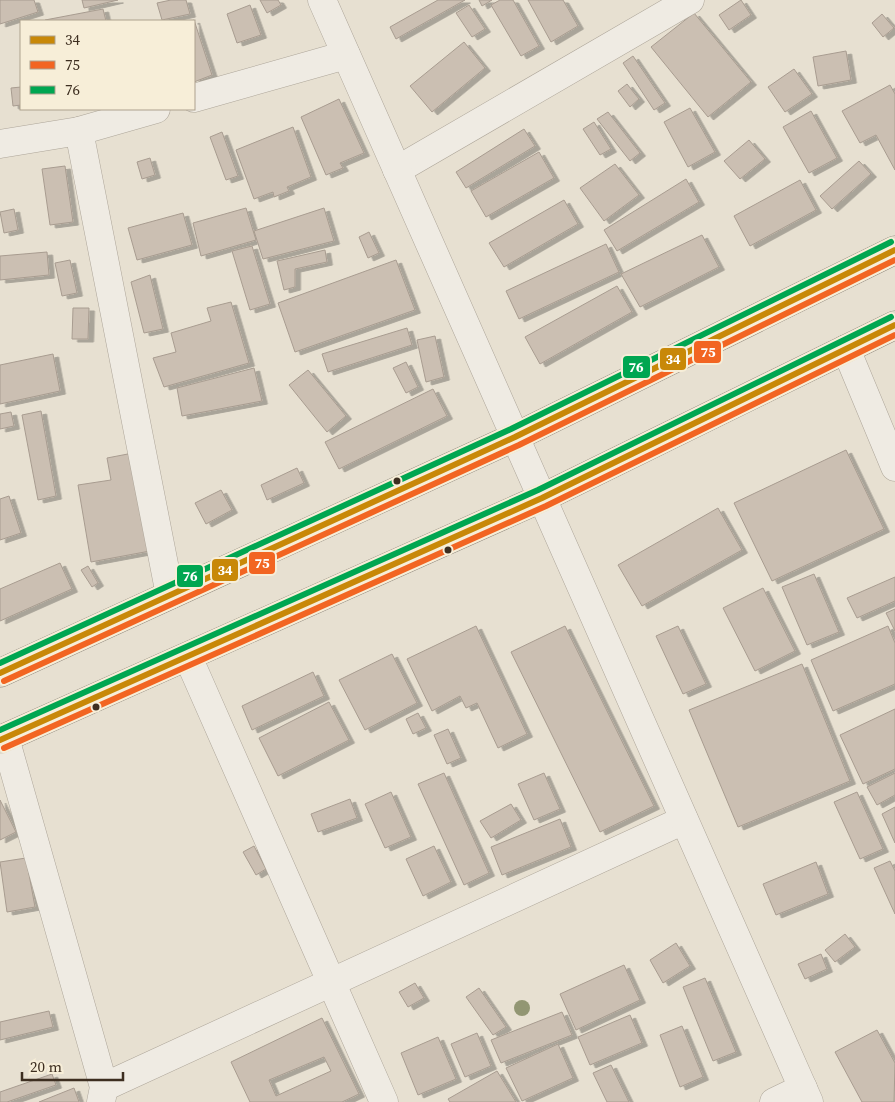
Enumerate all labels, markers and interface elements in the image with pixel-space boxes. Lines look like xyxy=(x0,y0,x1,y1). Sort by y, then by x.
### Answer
legend xyxy=(20,20,195,110)
text: 34 xyxy=(65,29,81,50)
text: 75 xyxy=(65,54,80,75)
text: 76 xyxy=(65,79,80,100)
line badge: 75 xyxy=(693,340,722,364)
text: 75 xyxy=(700,342,716,362)
line badge: 34 xyxy=(659,347,687,371)
text: 34 xyxy=(665,349,681,369)
line badge: 76 xyxy=(622,355,651,379)
text: 76 xyxy=(628,357,644,377)
unlabelled marker xyxy=(392,476,402,486)
unlabelled marker xyxy=(443,545,453,555)
line badge: 75 xyxy=(248,551,276,575)
text: 75 xyxy=(254,553,270,573)
line badge: 34 xyxy=(211,558,239,582)
text: 34 xyxy=(217,560,233,580)
line badge: 76 xyxy=(176,564,204,588)
text: 76 xyxy=(182,566,198,586)
unlabelled marker xyxy=(91,702,101,712)
scale bar xyxy=(22,1050,124,1082)
text: 20 m xyxy=(30,1056,62,1077)

